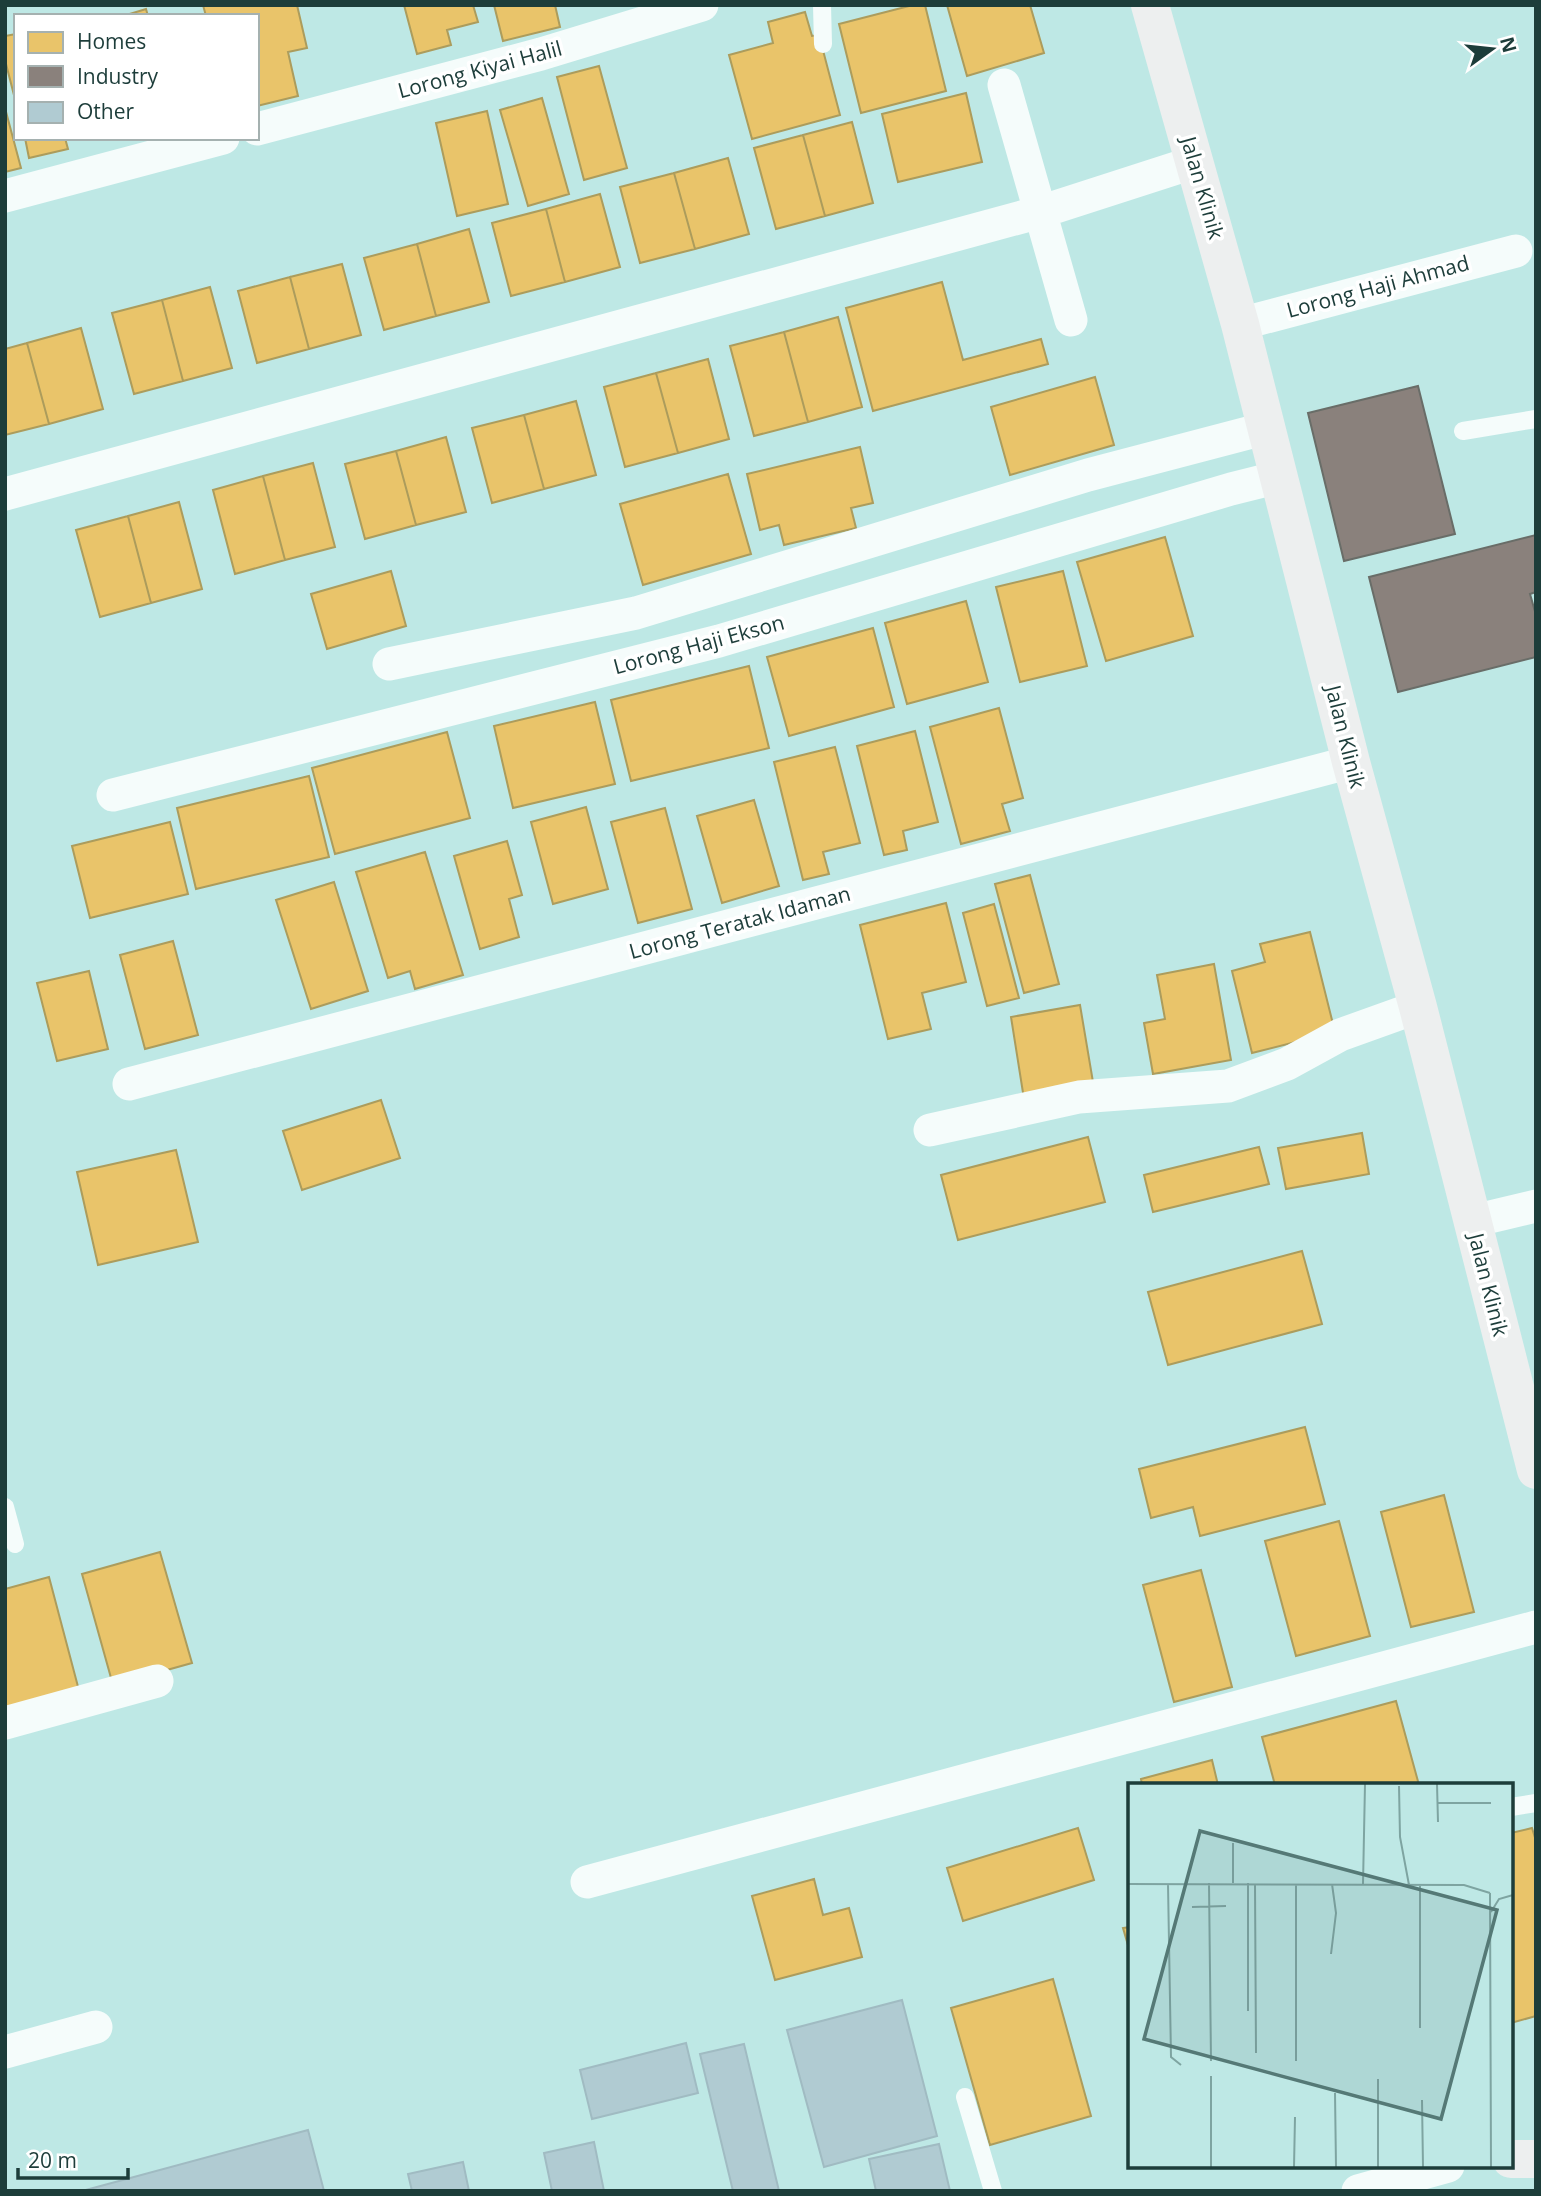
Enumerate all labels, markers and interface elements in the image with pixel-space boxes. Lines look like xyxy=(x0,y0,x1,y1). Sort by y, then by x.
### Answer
legend xyxy=(14,14,259,140)
north arrow xyxy=(1457,14,1527,84)
text: Homes xyxy=(77,27,146,55)
street label: Lorong Kiyai Halil xyxy=(395,34,565,104)
text: N xyxy=(1494,34,1523,55)
text: Industry xyxy=(77,62,159,90)
text: Other xyxy=(77,97,134,125)
street label: Jalan Klinik xyxy=(1174,131,1231,242)
street label: Lorong Haji Ahmad xyxy=(1283,248,1472,324)
street label: Lorong Haji Ekson xyxy=(610,608,787,680)
street label: Jalan Klinik xyxy=(1319,680,1372,791)
street label: Lorong Teratak Idaman xyxy=(626,879,854,965)
street label: Jalan Klinik xyxy=(1462,1228,1515,1339)
inset map xyxy=(1128,1783,1513,2168)
scale bar xyxy=(18,2136,128,2180)
text: 20 m xyxy=(28,2146,77,2174)

